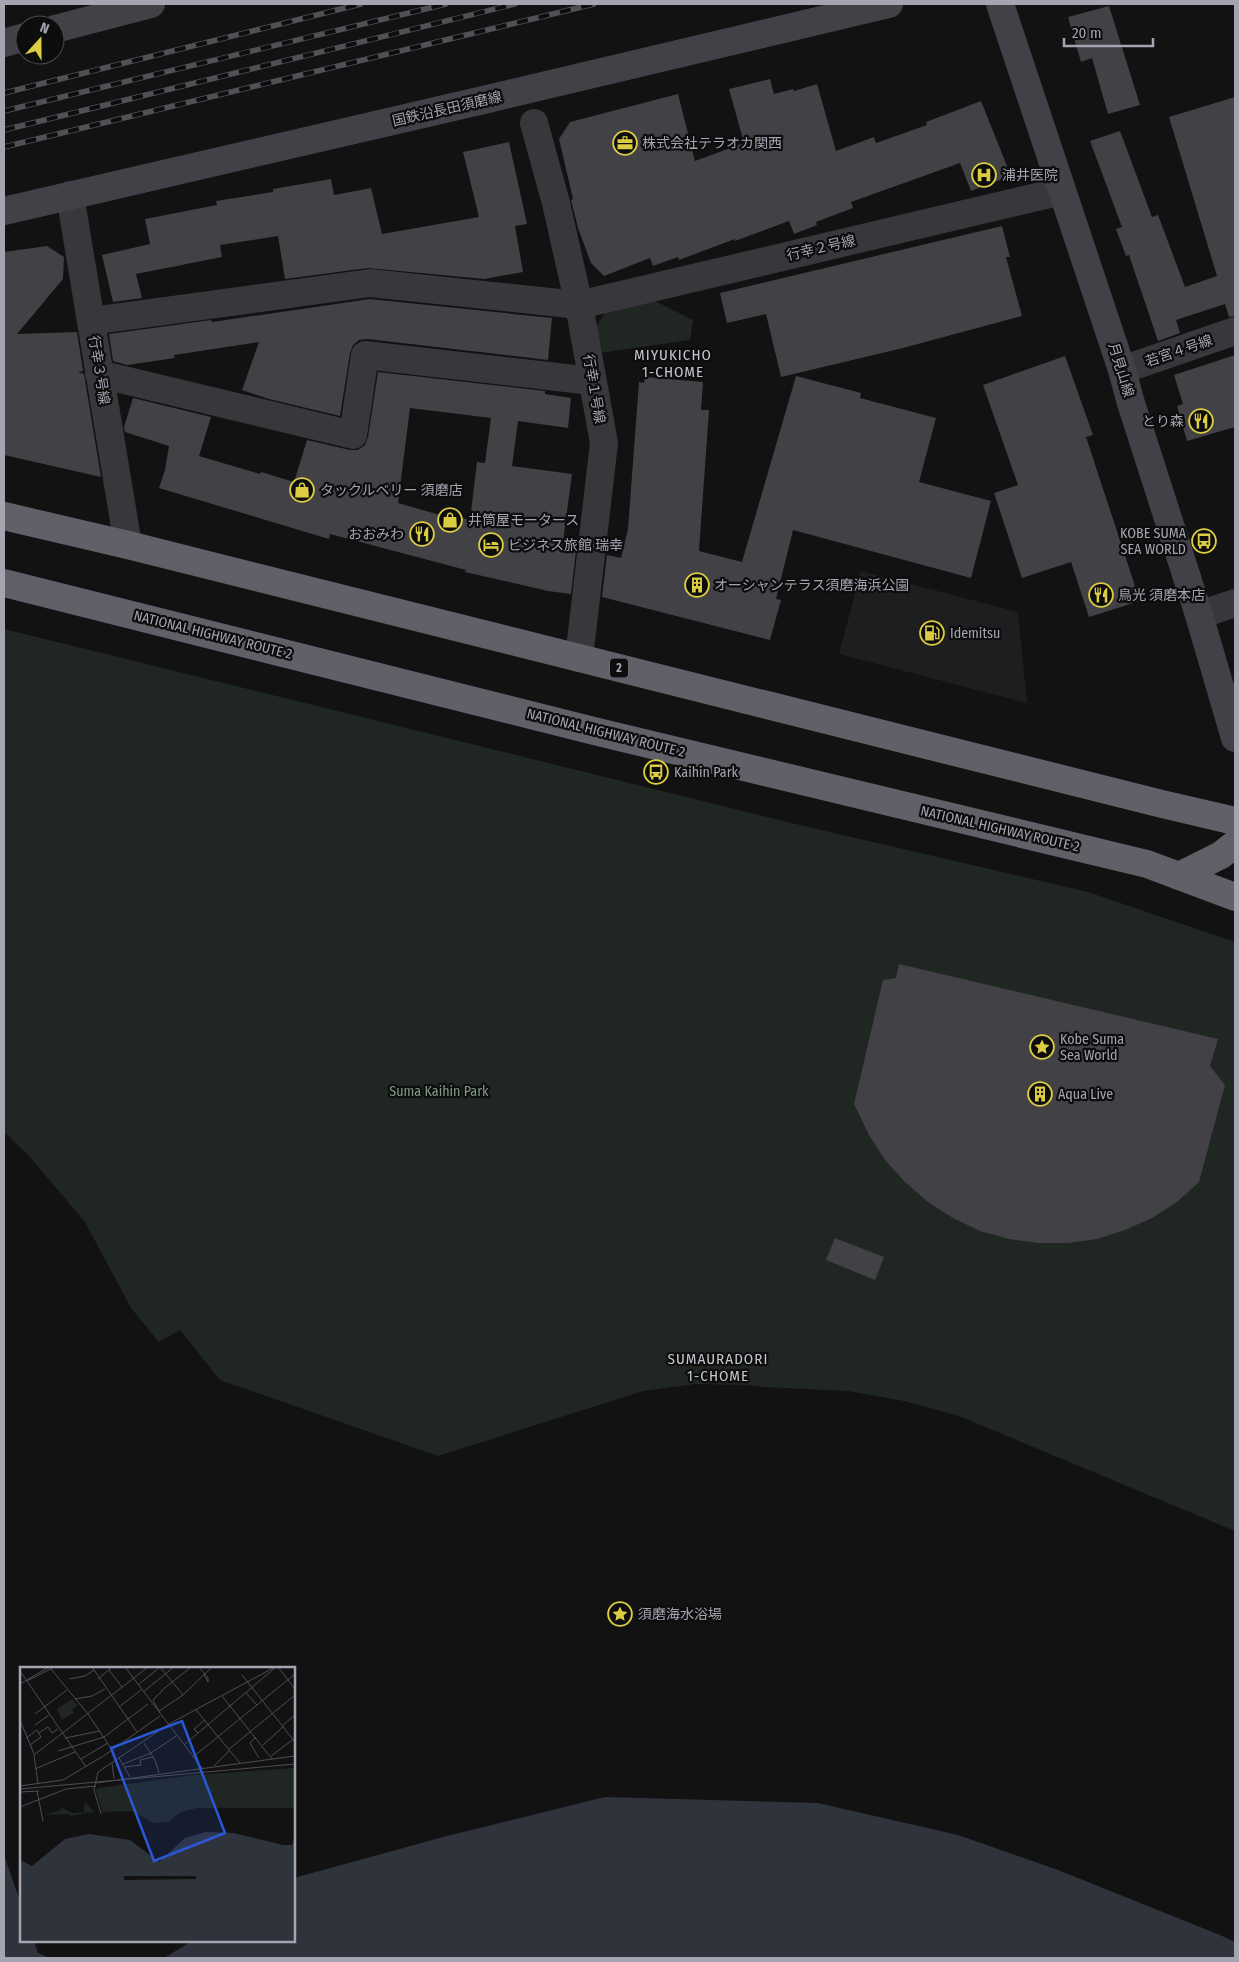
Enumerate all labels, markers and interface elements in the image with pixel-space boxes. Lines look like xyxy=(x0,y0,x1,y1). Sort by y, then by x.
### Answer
north arrow xyxy=(15,15,65,65)
scale bar xyxy=(1064,15,1153,47)
text: N xyxy=(38,19,51,38)
text: 20 m xyxy=(1072,24,1102,42)
street label: 国鉄沿長田須磨線 xyxy=(391,88,503,130)
office icon: 株式会社テラオカ関西 xyxy=(612,130,638,156)
place label: 株式会社テラオカ関西 xyxy=(642,135,782,152)
hospital icon: 浦井医院 xyxy=(971,162,997,188)
place label: 浦井医院 xyxy=(1002,167,1058,184)
street label: 行幸２号線 xyxy=(785,232,857,264)
street label: 若宮４号線 xyxy=(1143,332,1215,370)
street label: 行幸３号線 xyxy=(85,334,113,406)
street label: 月見山線 xyxy=(1105,341,1137,399)
district label: MIYUKICHO 1-CHOME xyxy=(634,346,712,381)
street label: 行幸１号線 xyxy=(580,353,608,425)
restaurant icon: とり森 xyxy=(1188,408,1214,434)
place label: とり森 xyxy=(1142,413,1184,430)
shop icon: タックルベリー 須磨店 xyxy=(289,477,315,503)
place label: タックルベリー 須磨店 xyxy=(320,482,463,499)
shop icon: 井筒屋モータース xyxy=(437,507,463,533)
place label: 井筒屋モータース xyxy=(468,512,579,529)
restaurant icon: おおみわ xyxy=(409,521,435,547)
place label: KOBE SUMA SEA WORLD xyxy=(1120,525,1187,558)
place label: おおみわ xyxy=(348,526,404,543)
bus stop icon: KOBE SUMA SEA WORLD xyxy=(1191,528,1217,554)
hotel icon: ビジネス旅館 瑞幸 xyxy=(478,532,504,558)
place label: ビジネス旅館 瑞幸 xyxy=(508,537,623,554)
building icon: オーシャンテラス須磨海浜公園 xyxy=(684,572,710,598)
place label: オーシャンテラス須磨海浜公園 xyxy=(714,577,909,594)
restaurant icon: 鳥光 須磨本店 xyxy=(1088,582,1114,608)
place label: 鳥光 須磨本店 xyxy=(1118,587,1205,604)
street label: NATIONAL HIGHWAY ROUTE 2 xyxy=(132,607,294,663)
fuel station icon: Idemitsu xyxy=(919,620,945,646)
place label: Idemitsu xyxy=(950,625,1000,642)
road number: 2 xyxy=(610,658,628,678)
street label: NATIONAL HIGHWAY ROUTE 2 xyxy=(525,705,687,761)
bus stop icon: Kaihin Park xyxy=(643,759,669,785)
place label: Kaihin Park xyxy=(674,764,739,781)
street label: NATIONAL HIGHWAY ROUTE 2 xyxy=(919,802,1081,856)
place label: Kobe Suma Sea World xyxy=(1060,1031,1124,1064)
place icon: Kobe Suma Sea World xyxy=(1029,1034,1055,1060)
building icon: Aqua Live xyxy=(1027,1081,1053,1107)
park label: Suma Kaihin Park xyxy=(389,1083,489,1100)
place label: Aqua Live xyxy=(1058,1086,1113,1103)
district label: SUMAURADORI 1-CHOME xyxy=(668,1350,768,1385)
place icon: 須磨海水浴場 xyxy=(607,1601,633,1627)
place label: 須磨海水浴場 xyxy=(638,1606,722,1623)
inset map xyxy=(20,1667,295,1942)

